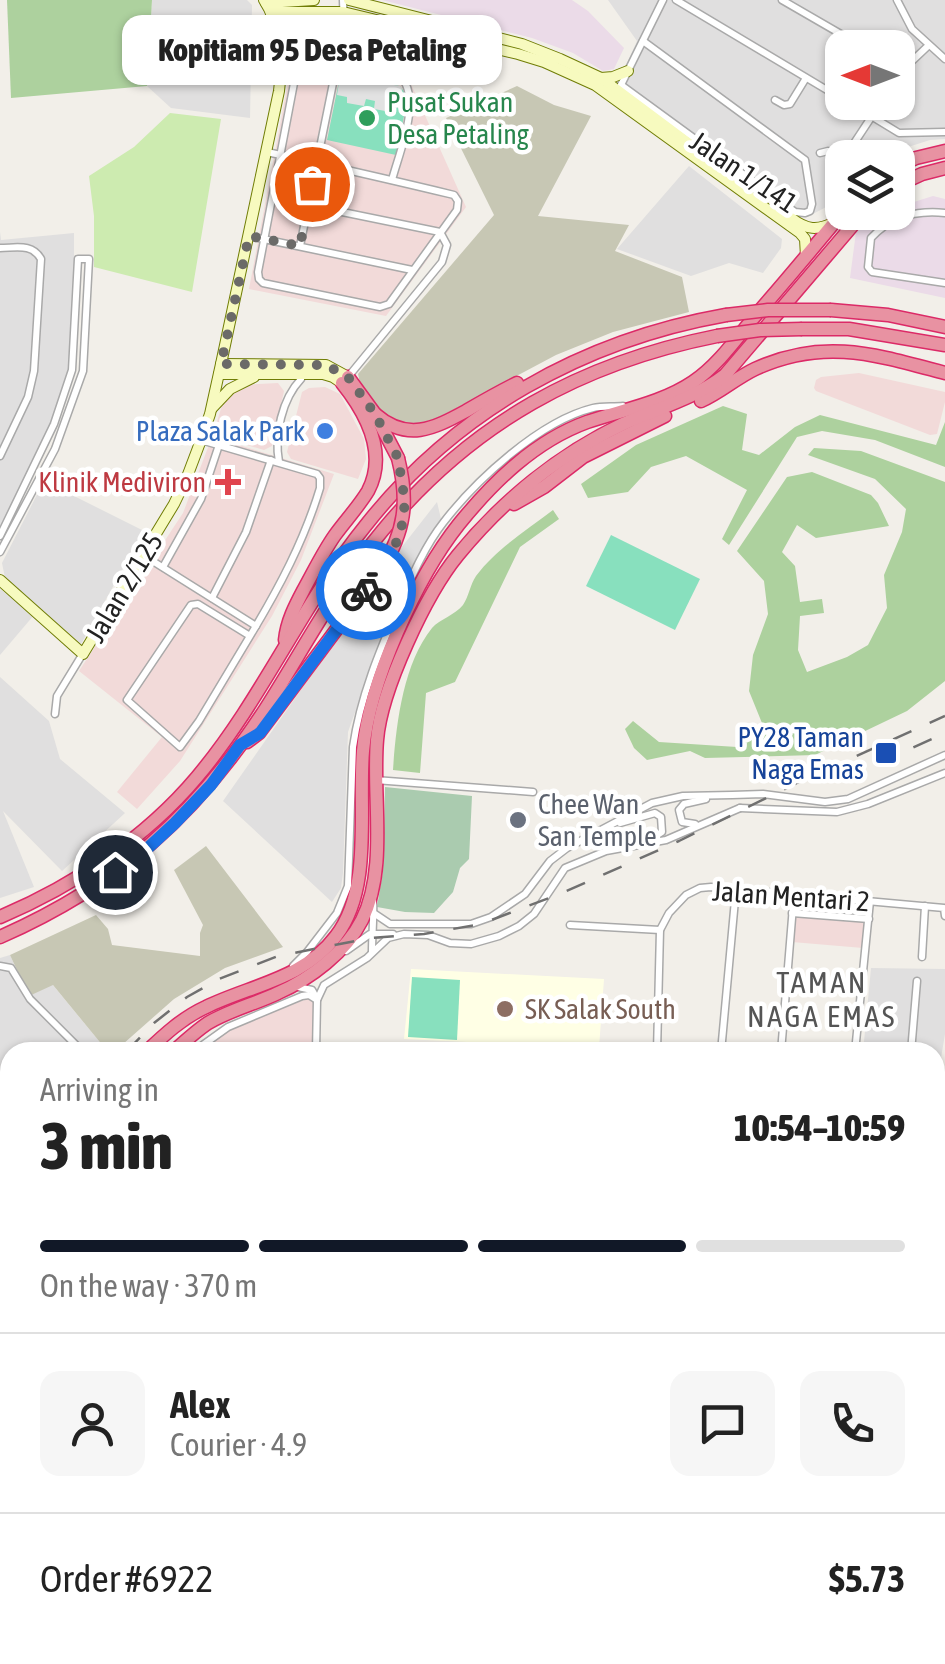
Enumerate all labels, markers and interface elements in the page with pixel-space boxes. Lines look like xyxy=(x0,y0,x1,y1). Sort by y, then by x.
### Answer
callout: Kopitiam 95 Desa Petaling xyxy=(122,14,502,84)
north arrow xyxy=(825,30,915,120)
map controls xyxy=(825,30,915,230)
text: Kopitiam 95 Desa Petaling xyxy=(158,31,466,68)
place label: Pusat Sukan Desa Petaling xyxy=(387,86,529,150)
marker: Pusat Sukan Desa Petaling xyxy=(356,107,378,129)
street label: Jalan 1/141 xyxy=(685,125,803,219)
button: layers xyxy=(825,140,915,230)
pin xyxy=(270,142,355,227)
icon: bag xyxy=(285,157,340,212)
place label: Plaza Salak Park xyxy=(136,415,305,447)
marker: Plaza Salak Park xyxy=(314,420,336,442)
place label: Klinik Mediviron xyxy=(38,466,206,498)
marker: Klinik Mediviron xyxy=(215,469,241,495)
street label: Jalan 2/125 xyxy=(79,526,169,648)
courier xyxy=(316,540,416,640)
icon: bike xyxy=(339,563,394,618)
place label: PY28 Taman Naga Emas xyxy=(738,721,864,785)
marker: PY28 Taman Naga Emas xyxy=(873,740,899,766)
place label: Chee Wan San Temple xyxy=(538,788,657,852)
marker: Chee Wan San Temple xyxy=(507,809,529,831)
pin xyxy=(73,830,158,915)
icon: home xyxy=(88,845,143,900)
street label: Jalan Mentari 2 xyxy=(711,875,871,917)
district label: TAMAN NAGA EMAS xyxy=(747,965,897,1033)
place label: SK Salak South xyxy=(525,993,676,1025)
marker: SK Salak South xyxy=(494,998,516,1020)
text: Arriving in xyxy=(40,1071,159,1108)
text: 10:54–10:59 xyxy=(734,1106,905,1149)
text: 3 min xyxy=(40,1108,173,1183)
text: On the way · 370 m xyxy=(40,1267,257,1304)
button: person xyxy=(40,1371,145,1476)
button: chat xyxy=(670,1371,775,1476)
button: phone xyxy=(800,1371,905,1476)
text: Alex xyxy=(170,1383,231,1426)
text: Courier · 4.9 xyxy=(170,1426,307,1463)
text: Order #6922 xyxy=(40,1557,213,1600)
text: $5.73 xyxy=(829,1557,905,1600)

